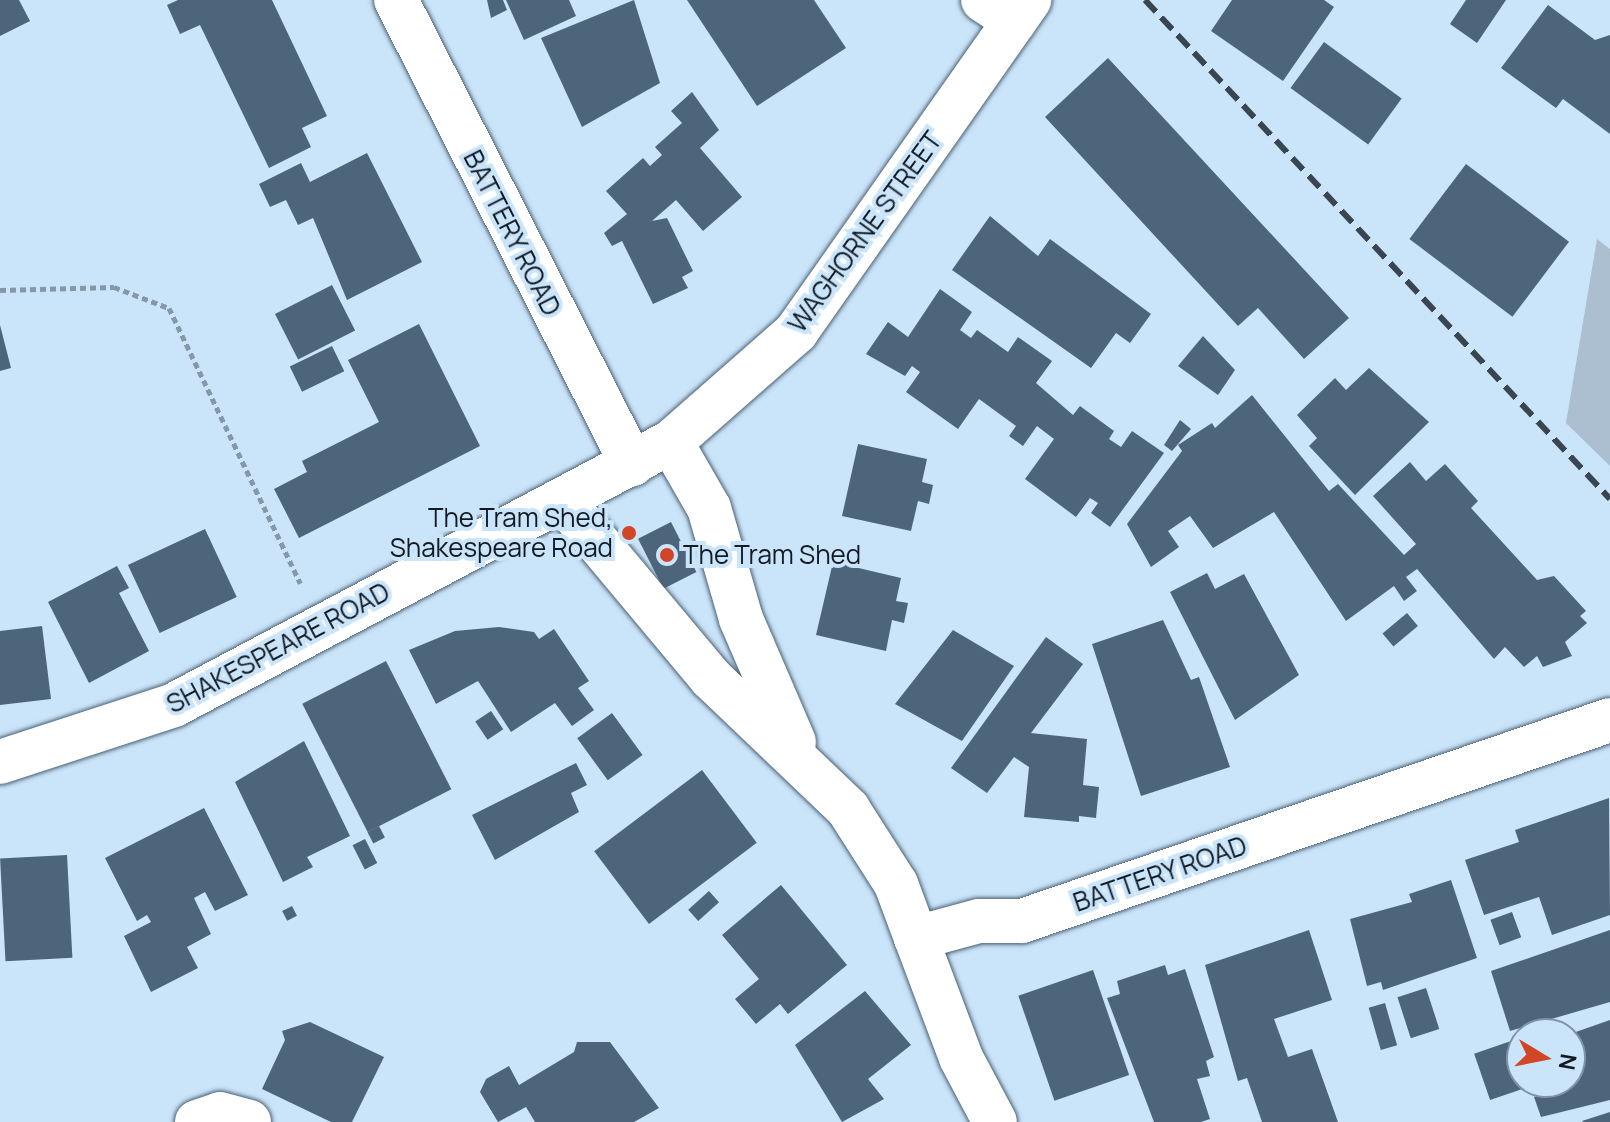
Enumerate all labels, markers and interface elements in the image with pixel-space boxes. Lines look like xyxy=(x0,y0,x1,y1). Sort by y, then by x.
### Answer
street label: WAGHORNE STREET xyxy=(782,125,948,339)
street label: BATTERY ROAD xyxy=(457,145,567,321)
place label: The Tram Shed, Shakespeare Road xyxy=(390,502,613,564)
marker: The Tram Shed, Shakespeare Road xyxy=(620,524,638,542)
place label: The Tram Shed xyxy=(683,539,861,571)
marker: The Tram Shed xyxy=(658,546,676,564)
street label: SHAKESPEARE ROAD xyxy=(161,576,395,720)
street label: BATTERY ROAD xyxy=(1069,830,1251,918)
north arrow xyxy=(1506,1018,1586,1098)
text: N xyxy=(1552,1051,1584,1072)

